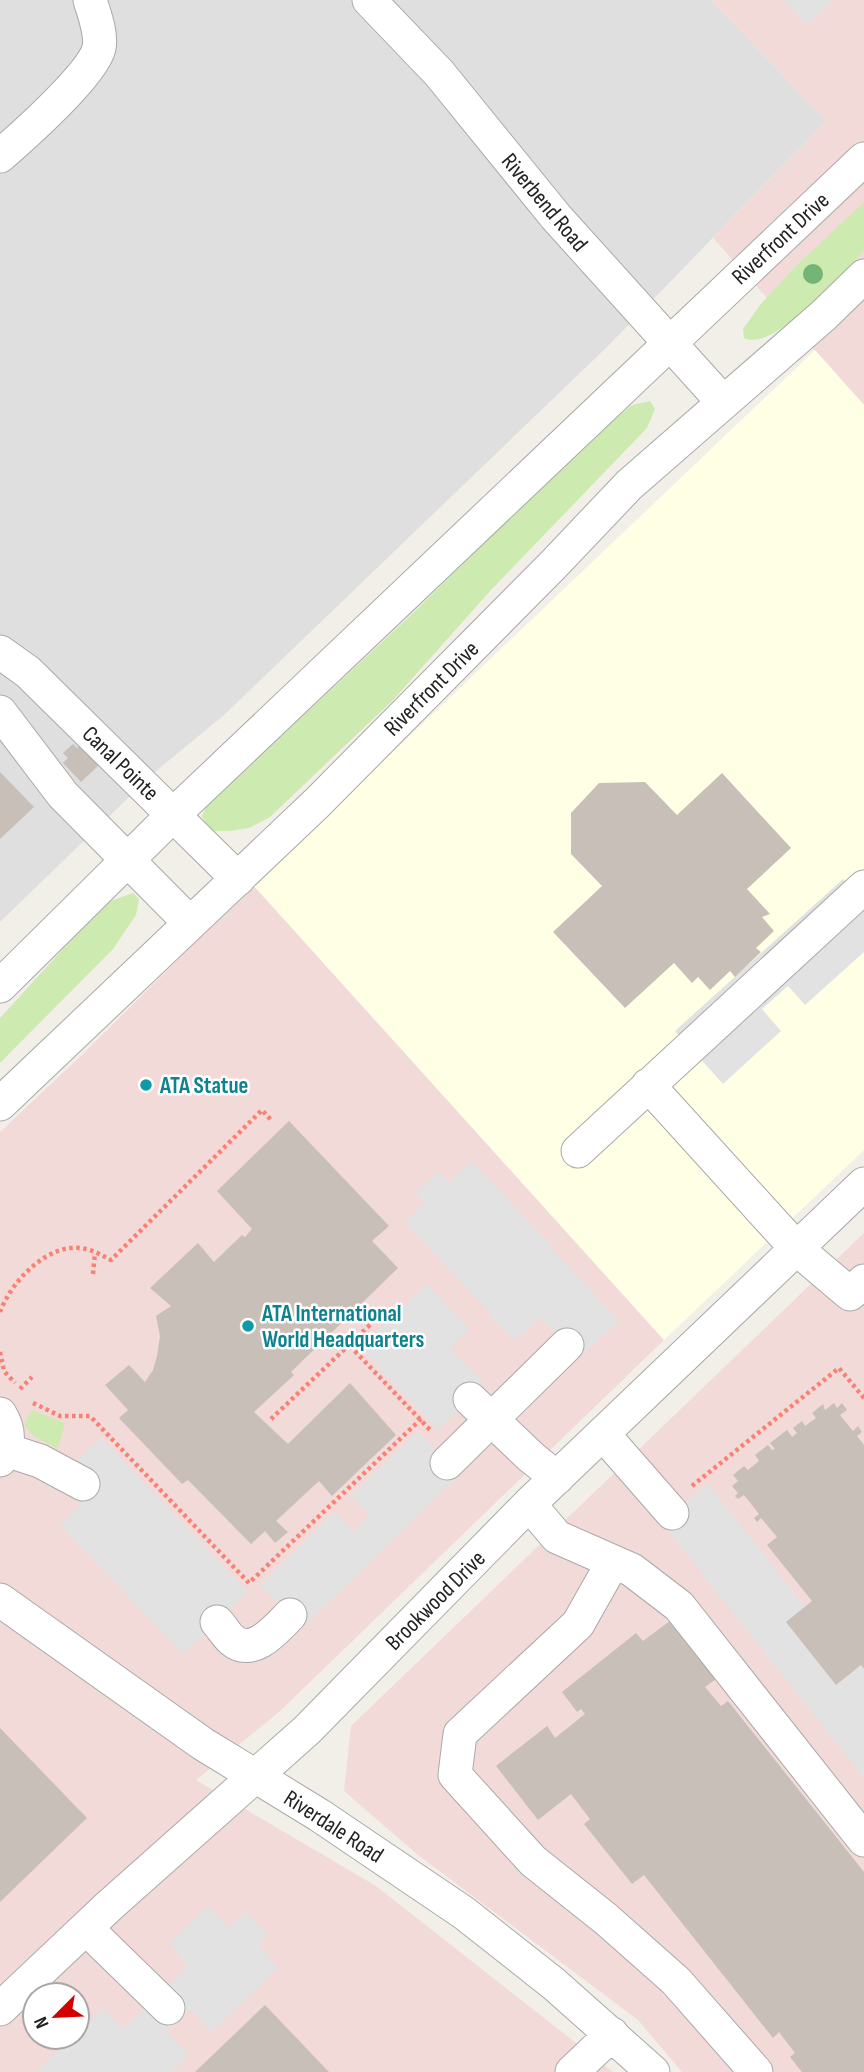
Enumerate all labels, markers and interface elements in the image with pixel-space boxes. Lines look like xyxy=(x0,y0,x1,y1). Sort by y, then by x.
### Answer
street label: Riverbend Road xyxy=(495,148,593,257)
street label: Riverfront Drive xyxy=(726,187,835,291)
street label: Riverfront Drive xyxy=(378,635,485,742)
street label: Canal Pointe xyxy=(76,720,165,807)
place label: ATA Statue xyxy=(159,1072,248,1100)
marker: ATA Statue xyxy=(138,1077,154,1093)
place label: ATA International World Headquarters xyxy=(261,1300,425,1354)
marker: ATA International World Headquarters xyxy=(240,1318,256,1334)
street label: Brookwood Drive xyxy=(380,1545,491,1656)
street label: Riverdale Road xyxy=(278,1784,388,1869)
north arrow xyxy=(21,1981,91,2051)
text: N xyxy=(29,2013,54,2032)

